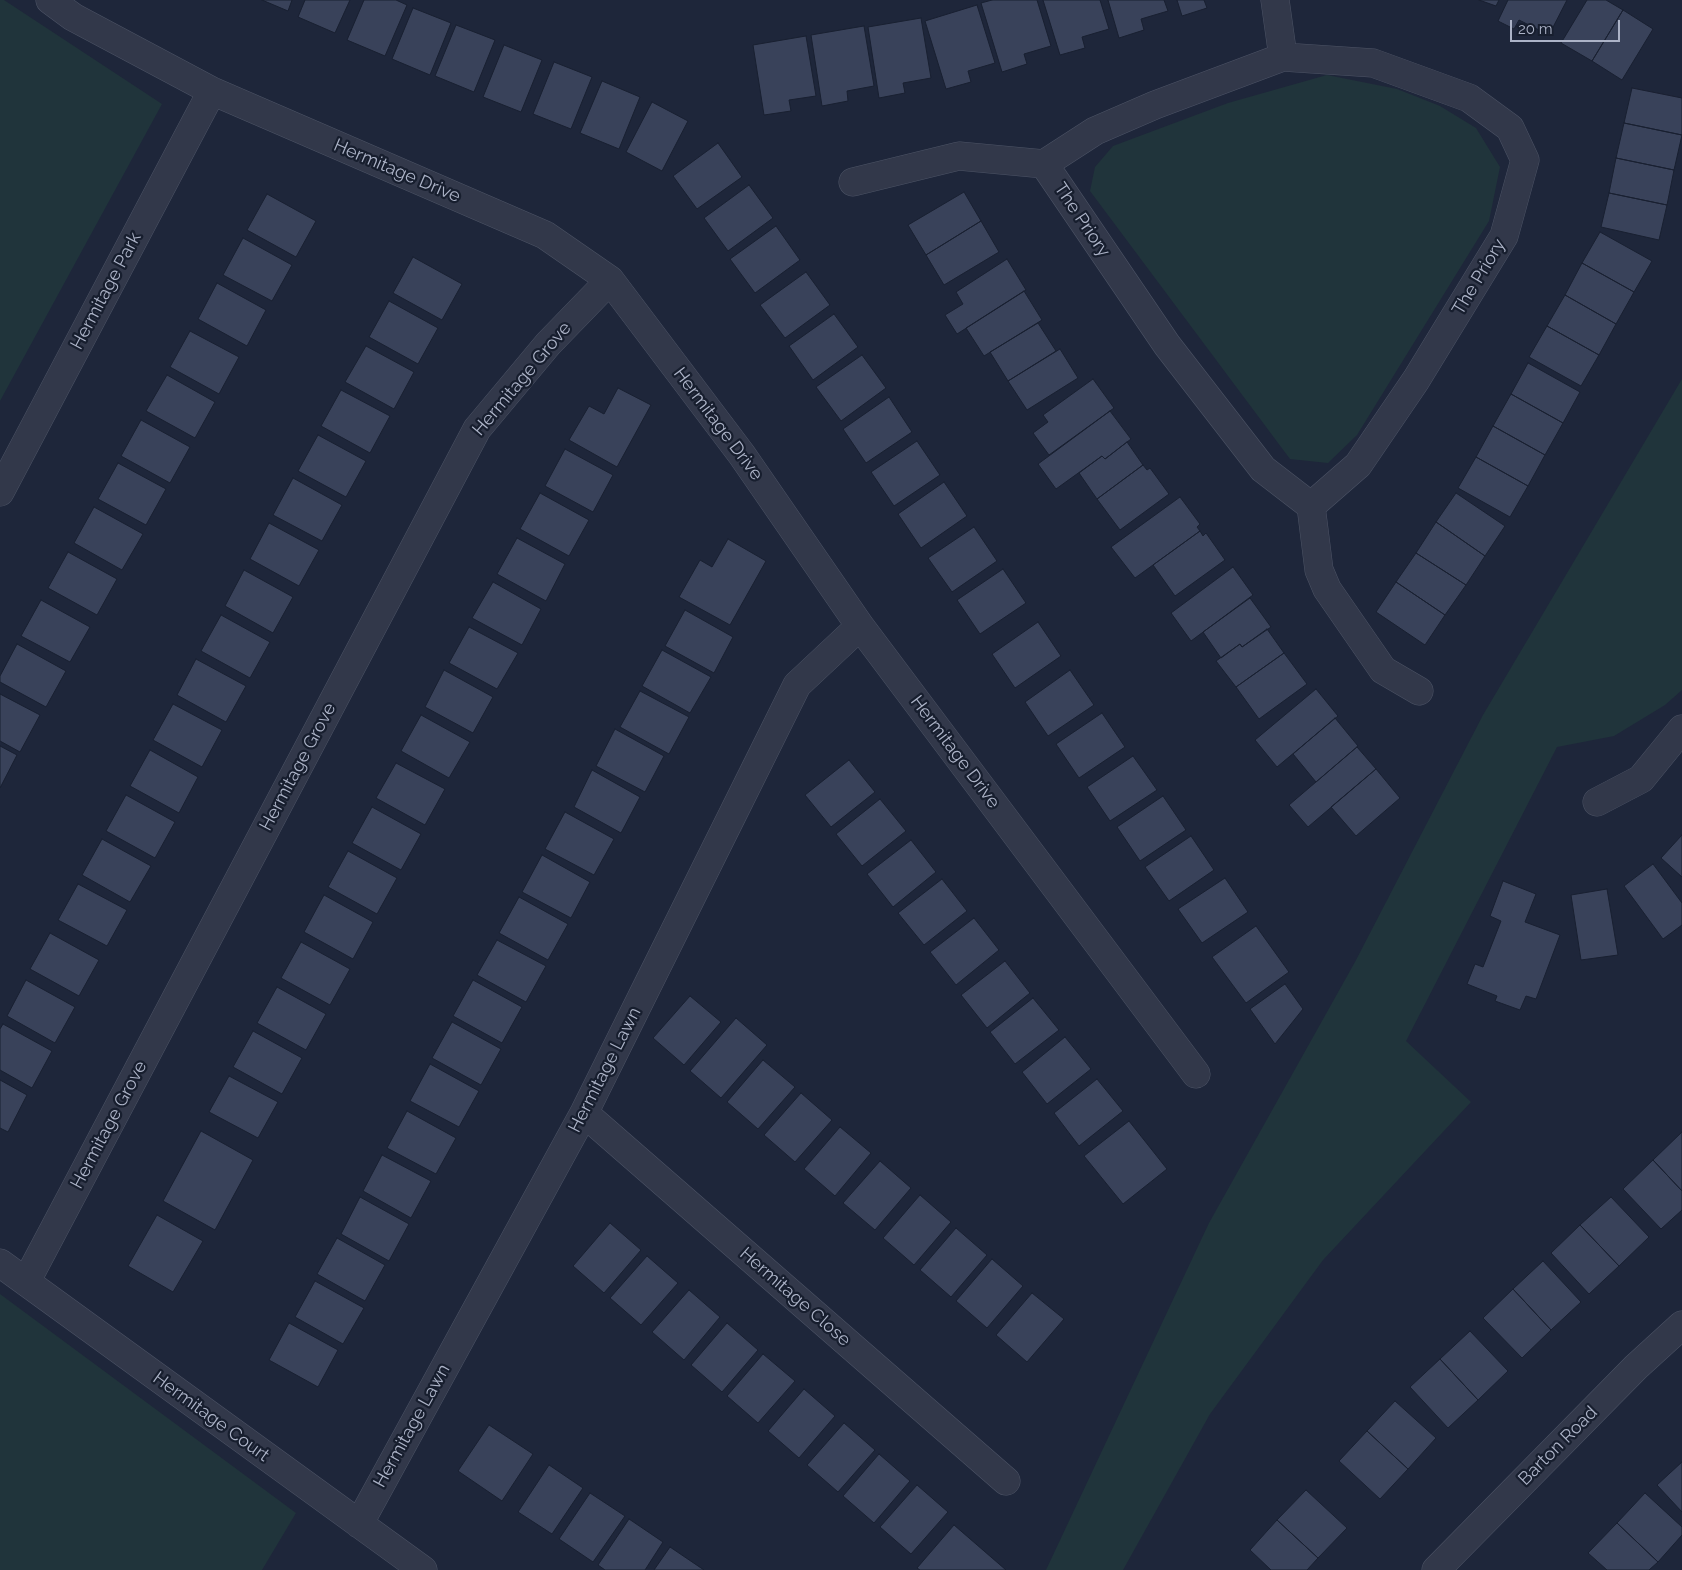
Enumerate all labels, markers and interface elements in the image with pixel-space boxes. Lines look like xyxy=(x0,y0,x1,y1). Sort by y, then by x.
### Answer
scale bar xyxy=(1512,10,1622,42)
text: 20 m xyxy=(1518,20,1553,38)
street label: Hermitage Drive xyxy=(330,135,464,207)
street label: The Priory xyxy=(1049,179,1115,261)
street label: Hermitage Park xyxy=(66,229,146,353)
street label: The Priory xyxy=(1448,235,1510,319)
street label: Hermitage Grove xyxy=(468,318,576,440)
street label: Hermitage Drive xyxy=(669,363,767,485)
street label: Hermitage Drive xyxy=(906,691,1004,813)
street label: Hermitage Grove xyxy=(255,699,341,835)
street label: Hermitage Lawn xyxy=(564,1004,646,1136)
street label: Hermitage Grove xyxy=(66,1057,152,1193)
street label: Hermitage Close xyxy=(735,1243,855,1351)
street label: Hermitage Lawn xyxy=(369,1361,455,1491)
street label: Hermitage Court xyxy=(149,1367,273,1467)
street label: Barton Road xyxy=(1514,1402,1602,1490)

